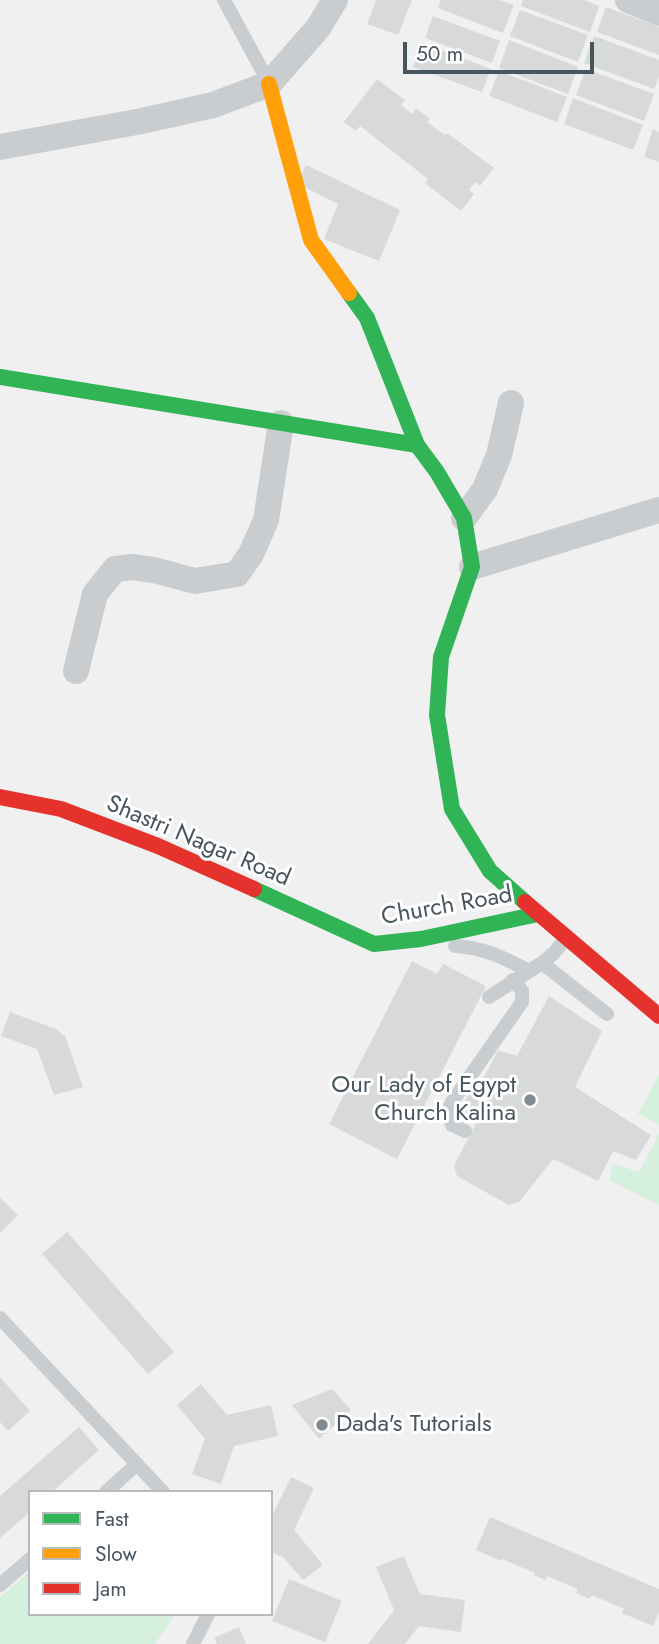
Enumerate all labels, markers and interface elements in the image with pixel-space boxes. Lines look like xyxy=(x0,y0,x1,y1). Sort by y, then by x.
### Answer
scale bar xyxy=(407,28,598,72)
text: 50 m xyxy=(416,39,463,69)
street label: Shastri Nagar Road xyxy=(102,790,294,894)
street label: Church Road xyxy=(379,881,515,933)
place label: Our Lady of Egypt Church Kalina xyxy=(331,1072,516,1128)
marker: Our Lady of Egypt Church Kalina xyxy=(522,1092,538,1108)
place label: Dada's Tutorials xyxy=(336,1411,492,1439)
marker: Dada's Tutorials xyxy=(314,1417,330,1433)
legend xyxy=(28,1490,273,1616)
text: Fast xyxy=(95,1504,128,1534)
text: Slow xyxy=(95,1539,137,1569)
text: Jam xyxy=(95,1574,127,1604)

